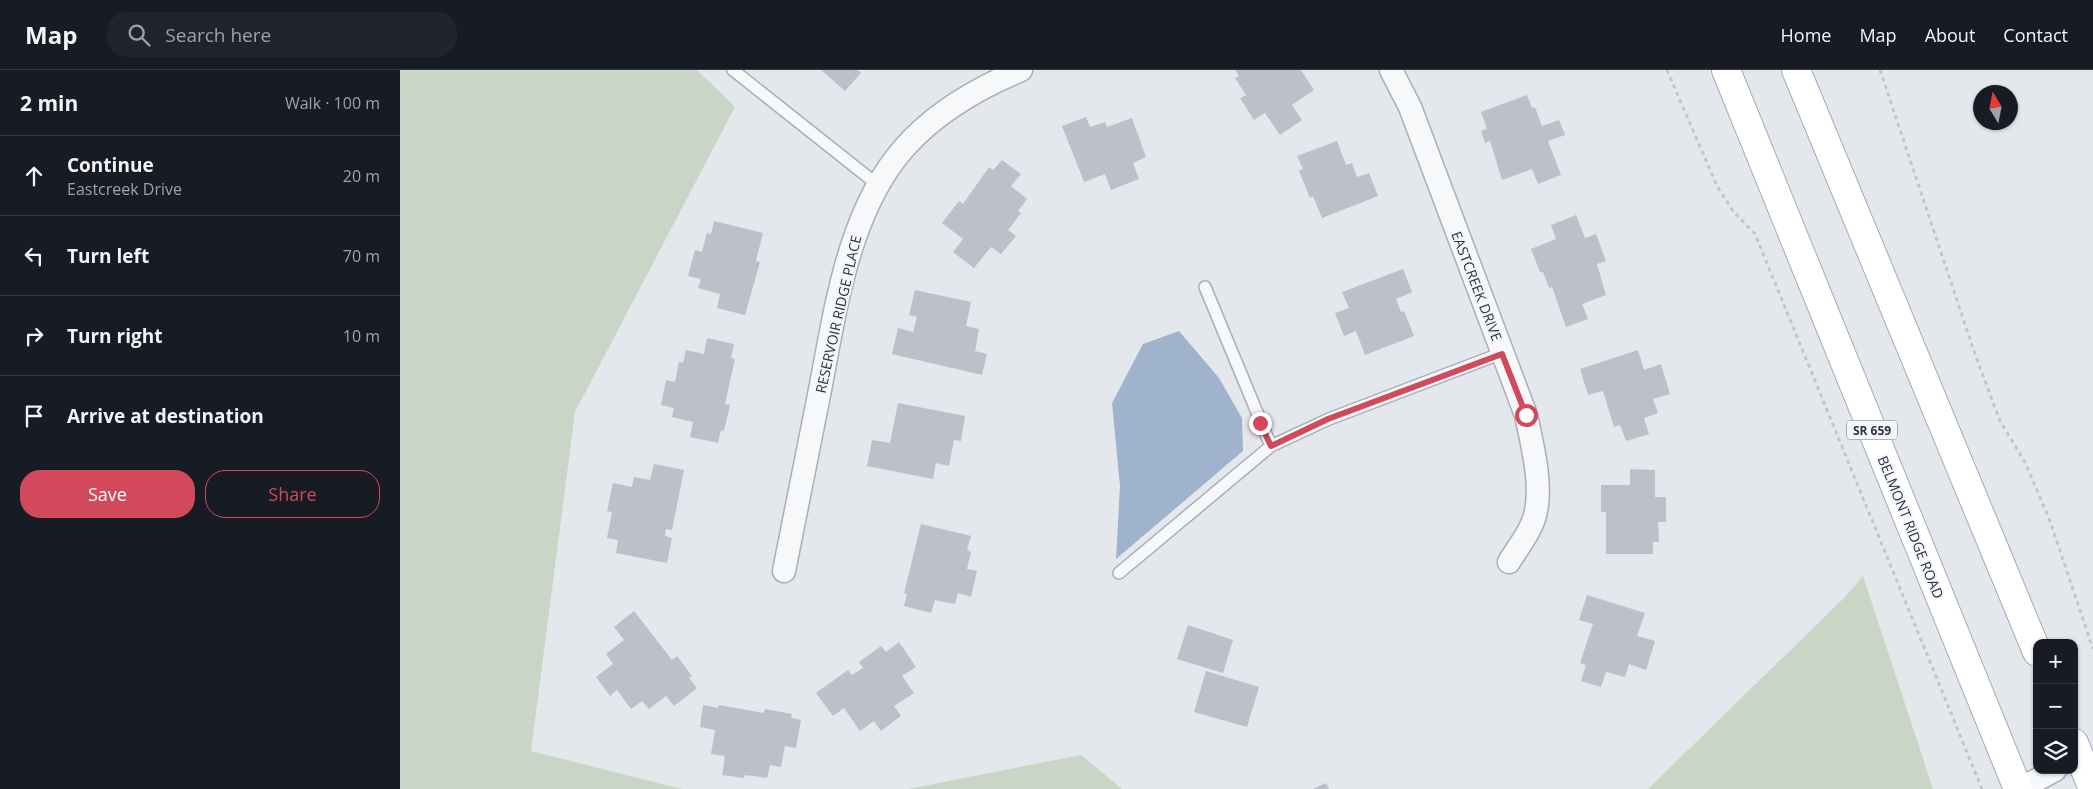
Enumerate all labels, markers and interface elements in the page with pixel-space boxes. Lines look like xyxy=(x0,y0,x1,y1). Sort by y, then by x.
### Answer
search box xyxy=(107,12,457,57)
text: Map xyxy=(25,18,77,51)
icon: search xyxy=(125,21,153,49)
text: Search here xyxy=(165,22,271,48)
text: Home xyxy=(1781,23,1831,47)
text: Map xyxy=(1859,23,1897,47)
text: About xyxy=(1925,23,1975,47)
text: Contact xyxy=(2003,23,2068,47)
north arrow xyxy=(1973,85,2018,130)
text: 2 min xyxy=(20,89,78,117)
text: Walk · 100 m xyxy=(285,92,380,114)
text: Continue xyxy=(67,152,154,178)
icon: ahead xyxy=(20,162,48,190)
text: 20 m xyxy=(343,165,380,187)
text: Eastcreek Drive xyxy=(67,178,182,200)
street label: EASTCREEK DRIVE xyxy=(1447,228,1507,344)
street label: RESERVOIR RIDGE PLACE xyxy=(811,233,865,395)
icon: left xyxy=(20,242,48,270)
text: Turn left xyxy=(67,243,149,269)
text: 70 m xyxy=(343,245,380,267)
icon: right xyxy=(20,322,48,350)
text: Turn right xyxy=(67,323,162,349)
text: 10 m xyxy=(343,325,380,347)
icon: arrive xyxy=(20,402,48,430)
text: Arrive at destination xyxy=(67,403,264,429)
route start xyxy=(1515,404,1538,427)
route end xyxy=(1249,412,1272,435)
road number: SR 659 xyxy=(1847,420,1897,440)
street label: BELMONT RIDGE ROAD xyxy=(1874,453,1948,601)
button: Save xyxy=(20,470,195,518)
button: Share xyxy=(205,470,380,518)
map controls xyxy=(2033,639,2078,774)
button: + xyxy=(2033,639,2078,684)
button: − xyxy=(2033,684,2078,729)
button: layers xyxy=(2033,729,2078,774)

